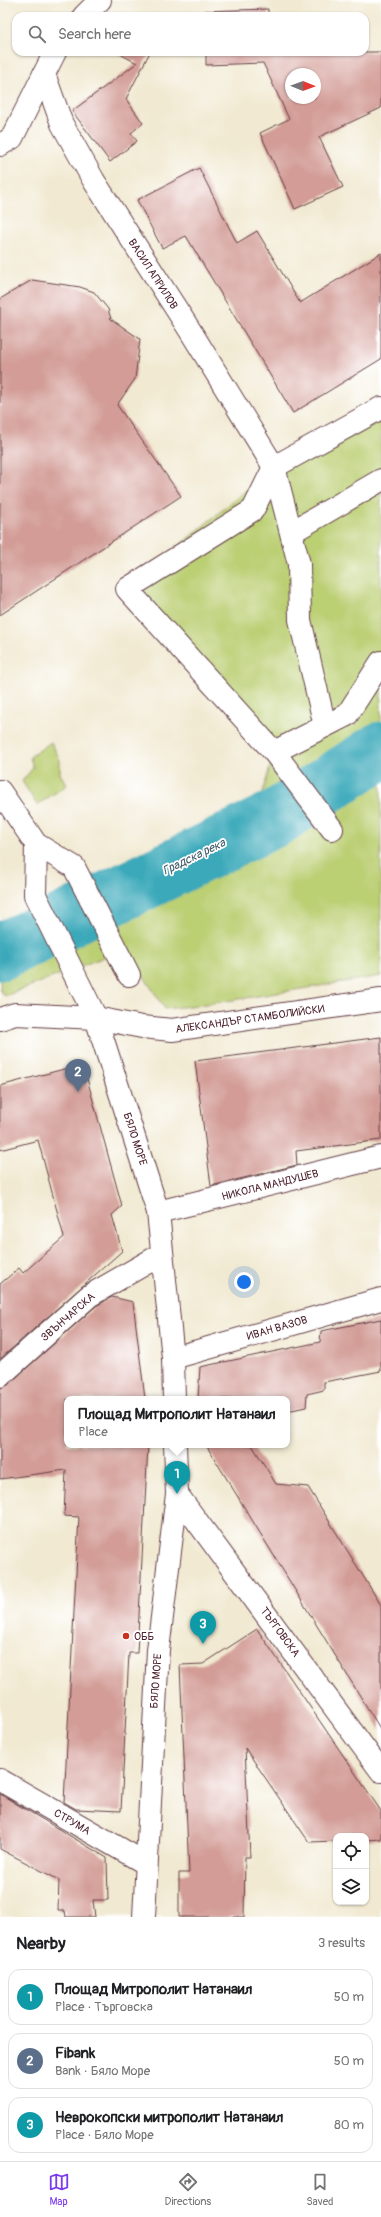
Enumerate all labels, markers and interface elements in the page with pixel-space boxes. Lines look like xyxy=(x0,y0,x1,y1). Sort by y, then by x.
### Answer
search box xyxy=(12,12,369,56)
icon: search xyxy=(26,23,48,45)
text: Search here xyxy=(58,25,131,44)
north arrow xyxy=(285,68,321,104)
street label: ВАСИЛ АПРИЛОВ xyxy=(125,236,181,312)
water label: Градска река xyxy=(160,835,229,879)
street label: АЛЕКСАНДЪР СТАМБОЛИЙСКИ xyxy=(175,1002,326,1036)
pin: 2 xyxy=(65,1059,91,1092)
street label: БЯЛО МОРЕ xyxy=(120,1111,150,1167)
street label: НИКОЛА МАНДУШЕВ xyxy=(220,1167,320,1203)
your location xyxy=(234,1272,254,1292)
street label: ЗВЪНЧАРСКА xyxy=(38,1290,98,1344)
street label: ИВАН ВАЗОВ xyxy=(245,1313,309,1343)
popup xyxy=(64,1396,290,1448)
text: Площад Митрополит Натанаил xyxy=(78,1405,276,1424)
text: Place xyxy=(78,1424,108,1440)
pin: 1 xyxy=(164,1461,190,1494)
street label: ТЪРГОВСКА xyxy=(258,1605,302,1659)
pin: 3 xyxy=(190,1611,216,1644)
place label: ОББ xyxy=(134,1630,154,1643)
marker: ОББ xyxy=(121,1631,131,1641)
street label: БЯЛО МОРЕ xyxy=(148,1653,164,1709)
street label: СТРУМА xyxy=(51,1806,93,1838)
map controls xyxy=(333,1833,369,1905)
button: locate xyxy=(333,1833,369,1869)
button: layers xyxy=(333,1869,369,1905)
text: Nearby xyxy=(16,1933,65,1954)
text: 3 results xyxy=(318,1935,365,1951)
text: Площад Митрополит Натанаил xyxy=(55,1980,252,1999)
text: 1 xyxy=(27,1989,33,2005)
text: 50 m xyxy=(334,1989,364,2005)
text: Place · Търговска xyxy=(55,1999,153,2015)
text: Fibank xyxy=(55,2044,95,2063)
text: 2 xyxy=(26,2053,34,2069)
text: 50 m xyxy=(334,2053,364,2069)
text: Bank · Бяло Море xyxy=(55,2063,150,2079)
text: Неврокопски митрополит Натанаил xyxy=(55,2108,283,2127)
text: 3 xyxy=(26,2117,34,2133)
text: 80 m xyxy=(334,2117,364,2133)
text: Place · Бяло Море xyxy=(55,2127,154,2143)
tab: Map xyxy=(48,2171,70,2208)
tab: Directions xyxy=(165,2171,211,2208)
tab: Saved xyxy=(306,2171,333,2208)

